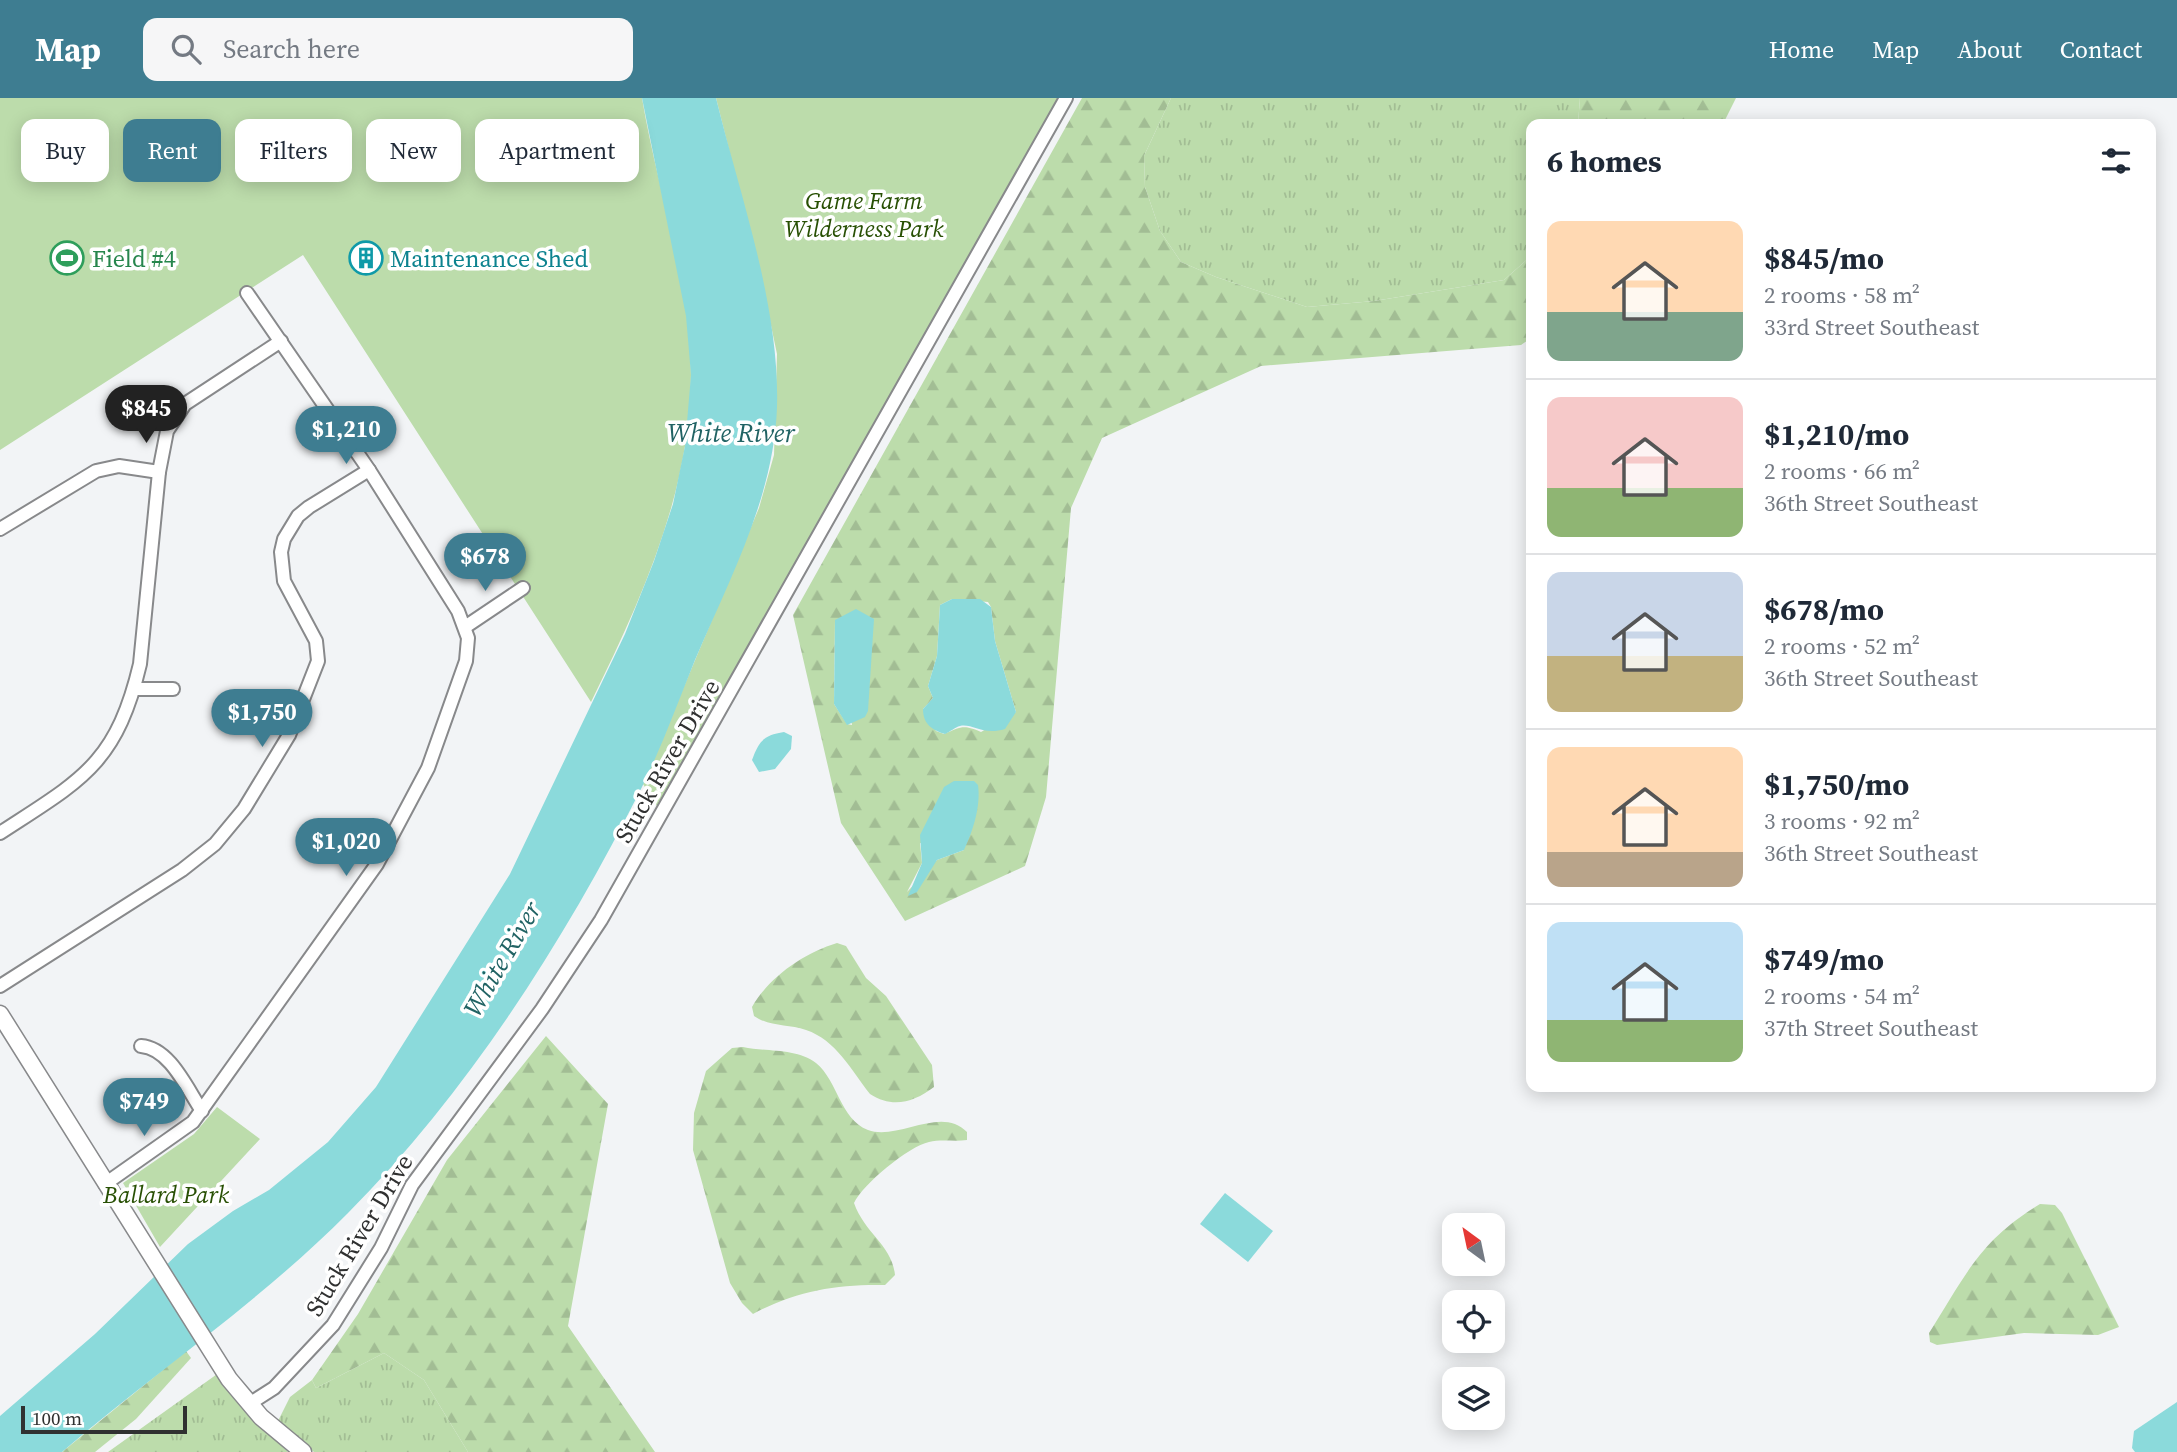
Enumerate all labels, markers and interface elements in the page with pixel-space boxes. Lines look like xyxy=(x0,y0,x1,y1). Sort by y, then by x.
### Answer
search box xyxy=(143,18,633,81)
text: Map xyxy=(35,27,101,72)
icon: search xyxy=(167,30,205,68)
text: Search here xyxy=(223,31,360,67)
text: Home xyxy=(1769,33,1834,66)
text: Map xyxy=(1872,33,1919,66)
text: About xyxy=(1957,33,2022,66)
text: Contact xyxy=(2060,33,2142,66)
chip: Buy xyxy=(21,119,109,182)
chip: Rent xyxy=(123,119,221,182)
chip: Filters xyxy=(235,119,352,182)
chip: New xyxy=(366,119,461,182)
chip: Apartment xyxy=(475,119,639,182)
text: 6 homes xyxy=(1547,141,1662,182)
icon: filters xyxy=(2097,142,2135,180)
park label: Game Farm Wilderness Park xyxy=(784,184,944,245)
text: $845/mo xyxy=(1764,238,1884,279)
sports icon: Field #4 xyxy=(48,239,86,277)
building icon: Maintenance Shed xyxy=(347,239,385,277)
place label: Field #4 xyxy=(92,242,176,275)
place label: Maintenance Shed xyxy=(390,242,588,275)
icon: home xyxy=(1603,249,1687,333)
text: 2 rooms · 58 m² xyxy=(1764,279,1920,311)
text: 33rd Street Southeast xyxy=(1764,311,1979,343)
pin: $845 xyxy=(105,386,187,445)
text: $845 xyxy=(121,392,171,424)
pin: $1,210 xyxy=(289,406,403,466)
text: $1,210 xyxy=(311,413,381,445)
text: $1,210/mo xyxy=(1764,414,1909,455)
water label: White River xyxy=(667,415,795,451)
icon: home xyxy=(1603,425,1687,509)
text: 2 rooms · 66 m² xyxy=(1764,455,1920,487)
text: 36th Street Southeast xyxy=(1764,487,1978,519)
pin: $678 xyxy=(444,533,526,593)
text: $678 xyxy=(460,540,510,572)
text: $678/mo xyxy=(1764,589,1884,630)
icon: home xyxy=(1603,600,1687,684)
text: 2 rooms · 52 m² xyxy=(1764,630,1920,662)
text: 36th Street Southeast xyxy=(1764,662,1978,694)
street label: Stuck River Drive xyxy=(607,673,727,849)
pin: $1,750 xyxy=(205,690,319,749)
text: $1,750 xyxy=(227,696,297,728)
text: $1,750/mo xyxy=(1764,764,1909,805)
icon: home xyxy=(1603,775,1687,859)
text: 3 rooms · 92 m² xyxy=(1764,805,1920,837)
pin: $1,020 xyxy=(289,818,403,878)
text: $1,020 xyxy=(311,825,381,857)
text: 36th Street Southeast xyxy=(1764,837,1978,869)
water label: White River xyxy=(455,894,550,1023)
text: $749/mo xyxy=(1764,939,1884,980)
icon: home xyxy=(1603,950,1687,1034)
text: 2 rooms · 54 m² xyxy=(1764,980,1920,1012)
text: 37th Street Southeast xyxy=(1764,1012,1978,1044)
pin: $749 xyxy=(103,1079,185,1138)
text: $749 xyxy=(119,1085,169,1117)
street label: Stuck River Drive xyxy=(298,1148,420,1322)
park label: Ballard Park xyxy=(102,1178,230,1211)
north arrow xyxy=(1442,1213,1505,1276)
map controls xyxy=(1442,1213,1505,1430)
button: locate xyxy=(1442,1290,1505,1353)
button: layers xyxy=(1442,1367,1505,1430)
scale bar xyxy=(21,1403,187,1435)
text: 100 m xyxy=(32,1405,82,1431)

